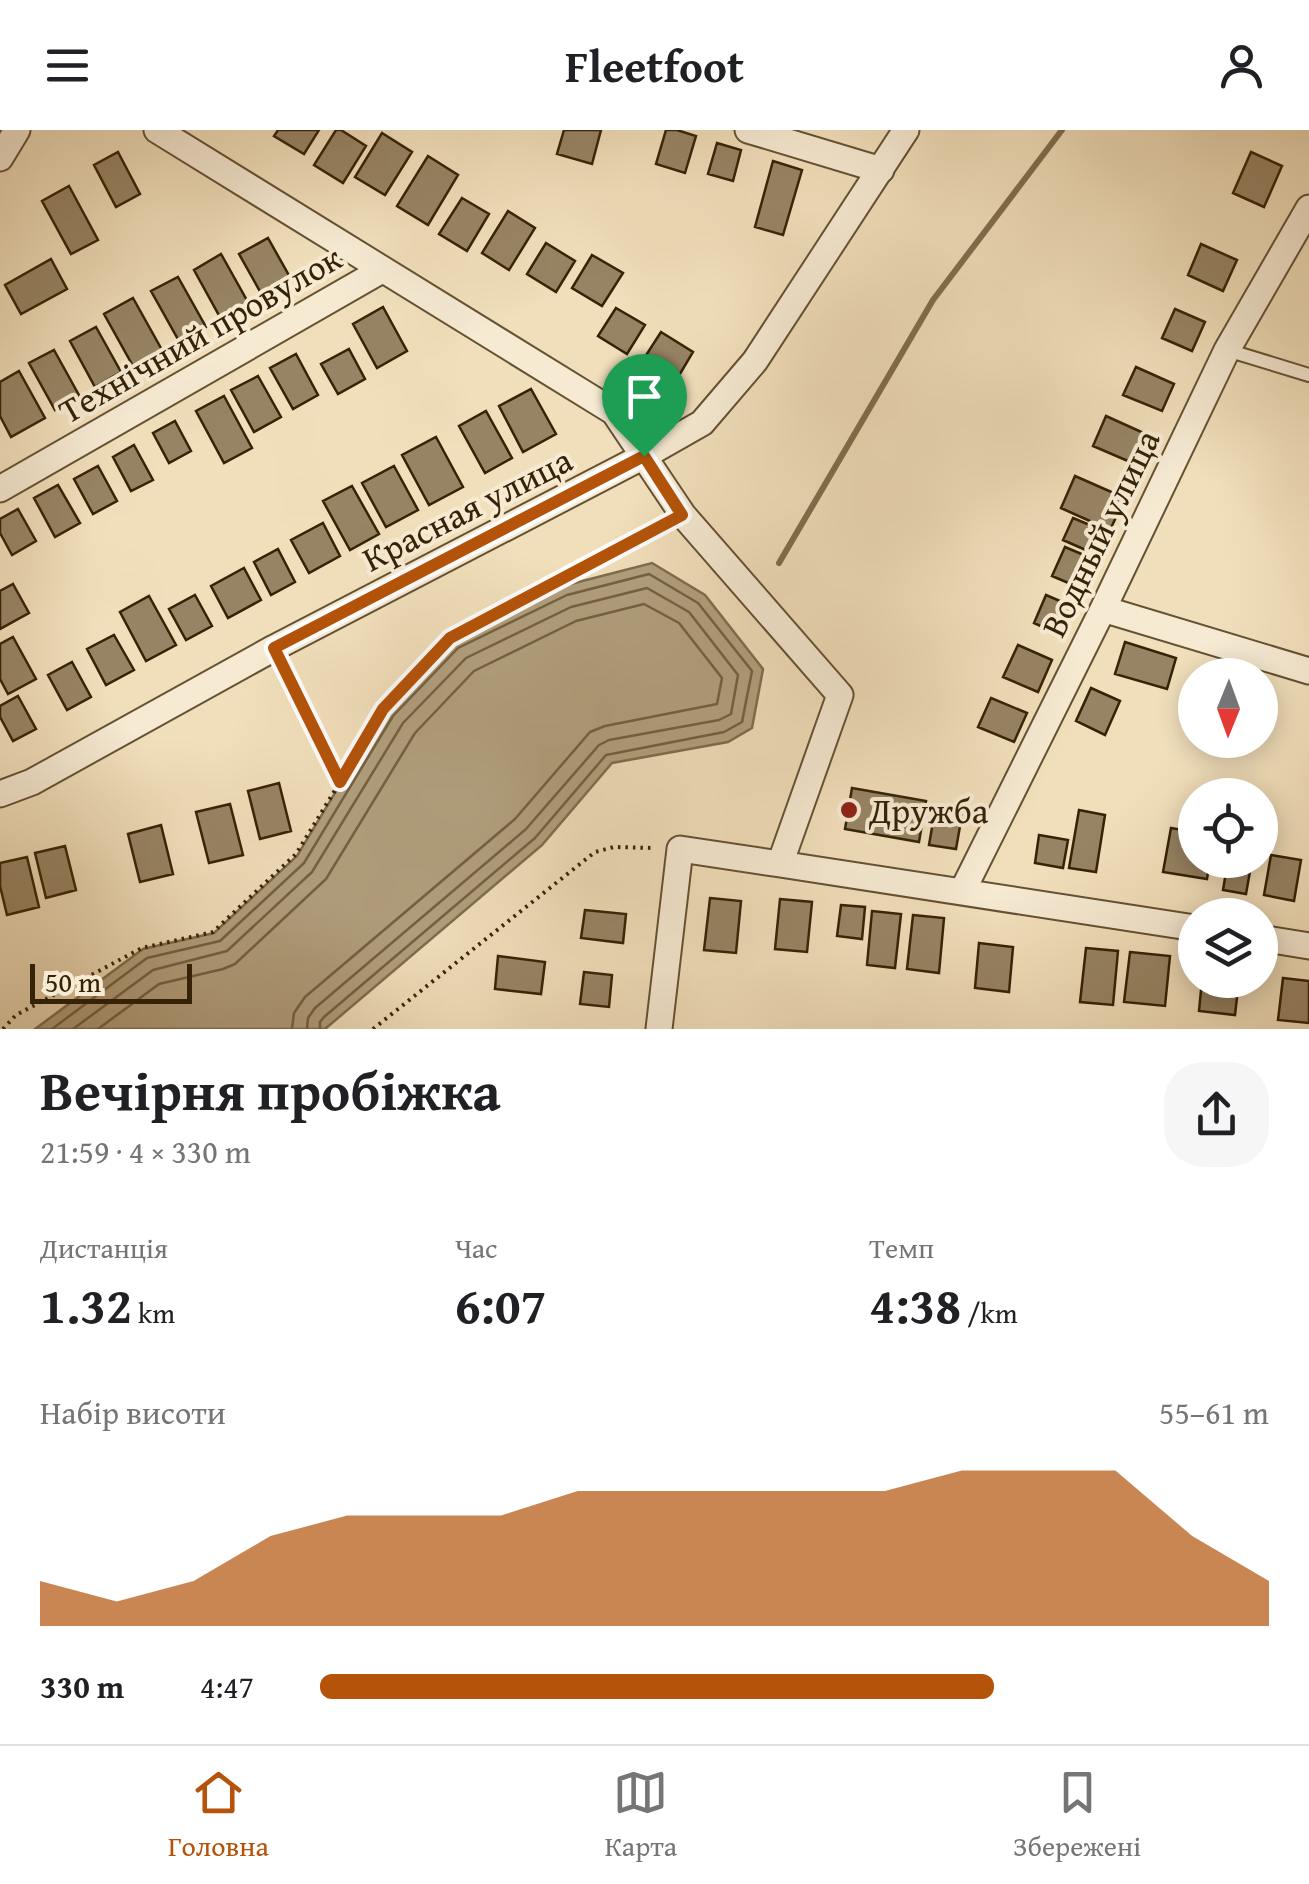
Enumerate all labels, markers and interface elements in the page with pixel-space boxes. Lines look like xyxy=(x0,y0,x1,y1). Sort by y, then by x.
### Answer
text: Fleetfoot xyxy=(565,33,744,98)
icon: menu xyxy=(40,38,95,93)
icon: person xyxy=(1214,38,1269,93)
street label: Технічний провулок xyxy=(49,232,352,436)
pin xyxy=(602,354,687,457)
icon: arrive xyxy=(617,369,672,424)
street label: Водный улица xyxy=(1028,421,1172,645)
street label: Красная улица xyxy=(353,434,581,584)
north arrow xyxy=(1178,658,1278,758)
map controls xyxy=(1178,658,1278,998)
button: locate xyxy=(1178,778,1278,878)
place label: Дружба xyxy=(868,785,989,836)
marker: Дружба xyxy=(838,799,860,821)
button: layers xyxy=(1178,898,1278,998)
scale bar xyxy=(30,959,192,1004)
text: 50 m xyxy=(45,961,101,1002)
text: Вечірня пробіжка xyxy=(40,1050,501,1130)
button: share xyxy=(1164,1062,1269,1167)
text: 21:59 · 4 × 330 m xyxy=(40,1128,251,1175)
text: Дистанція xyxy=(40,1227,168,1268)
text: Час xyxy=(455,1227,498,1268)
text: Темп xyxy=(869,1227,934,1268)
text: 1.32 xyxy=(40,1268,132,1341)
text: 6:07 xyxy=(455,1268,547,1341)
text: 4:38 xyxy=(869,1268,961,1341)
text: km xyxy=(132,1292,175,1333)
text: /km xyxy=(961,1292,1018,1333)
text: Набір висоти xyxy=(40,1389,226,1436)
text: 55–61 m xyxy=(1159,1389,1269,1436)
text: 330 m xyxy=(40,1663,124,1710)
text: 4:47 xyxy=(200,1663,254,1710)
tab: Головна xyxy=(168,1765,269,1866)
tab: Карта xyxy=(605,1765,677,1866)
tab: Збережені xyxy=(1013,1765,1141,1866)

